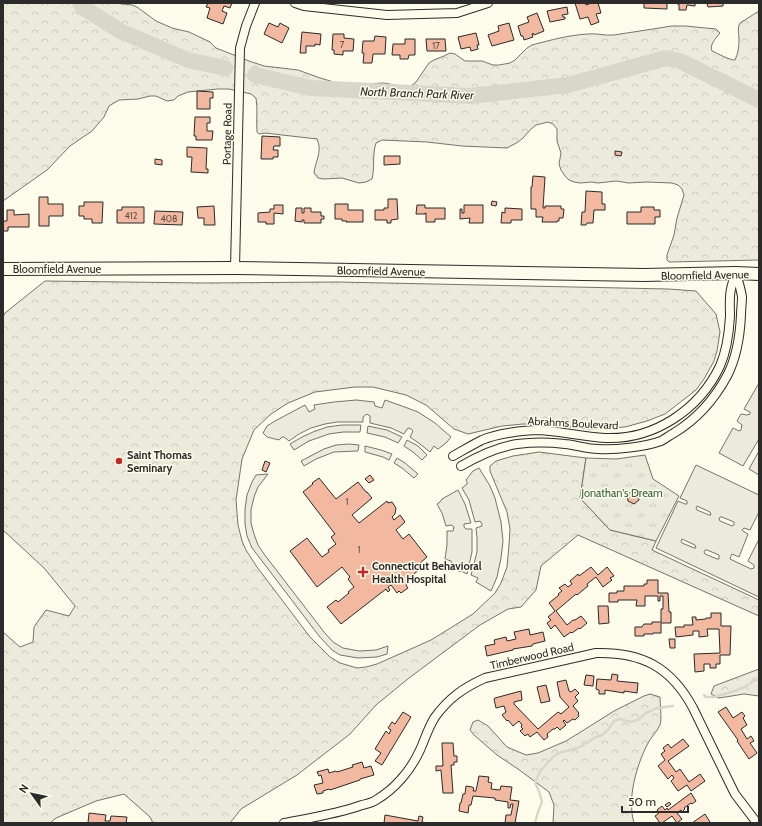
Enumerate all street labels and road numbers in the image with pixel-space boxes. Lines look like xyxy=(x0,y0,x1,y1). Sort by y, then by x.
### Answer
street label: Portage Road xyxy=(219,103,235,165)
street label: Bloomfield Avenue xyxy=(13,262,102,276)
street label: Bloomfield Avenue xyxy=(337,263,426,279)
street label: Bloomfield Avenue xyxy=(661,267,750,283)
street label: Abrahms Boulevard xyxy=(527,414,619,432)
street label: Timberwood Road xyxy=(489,640,575,672)

